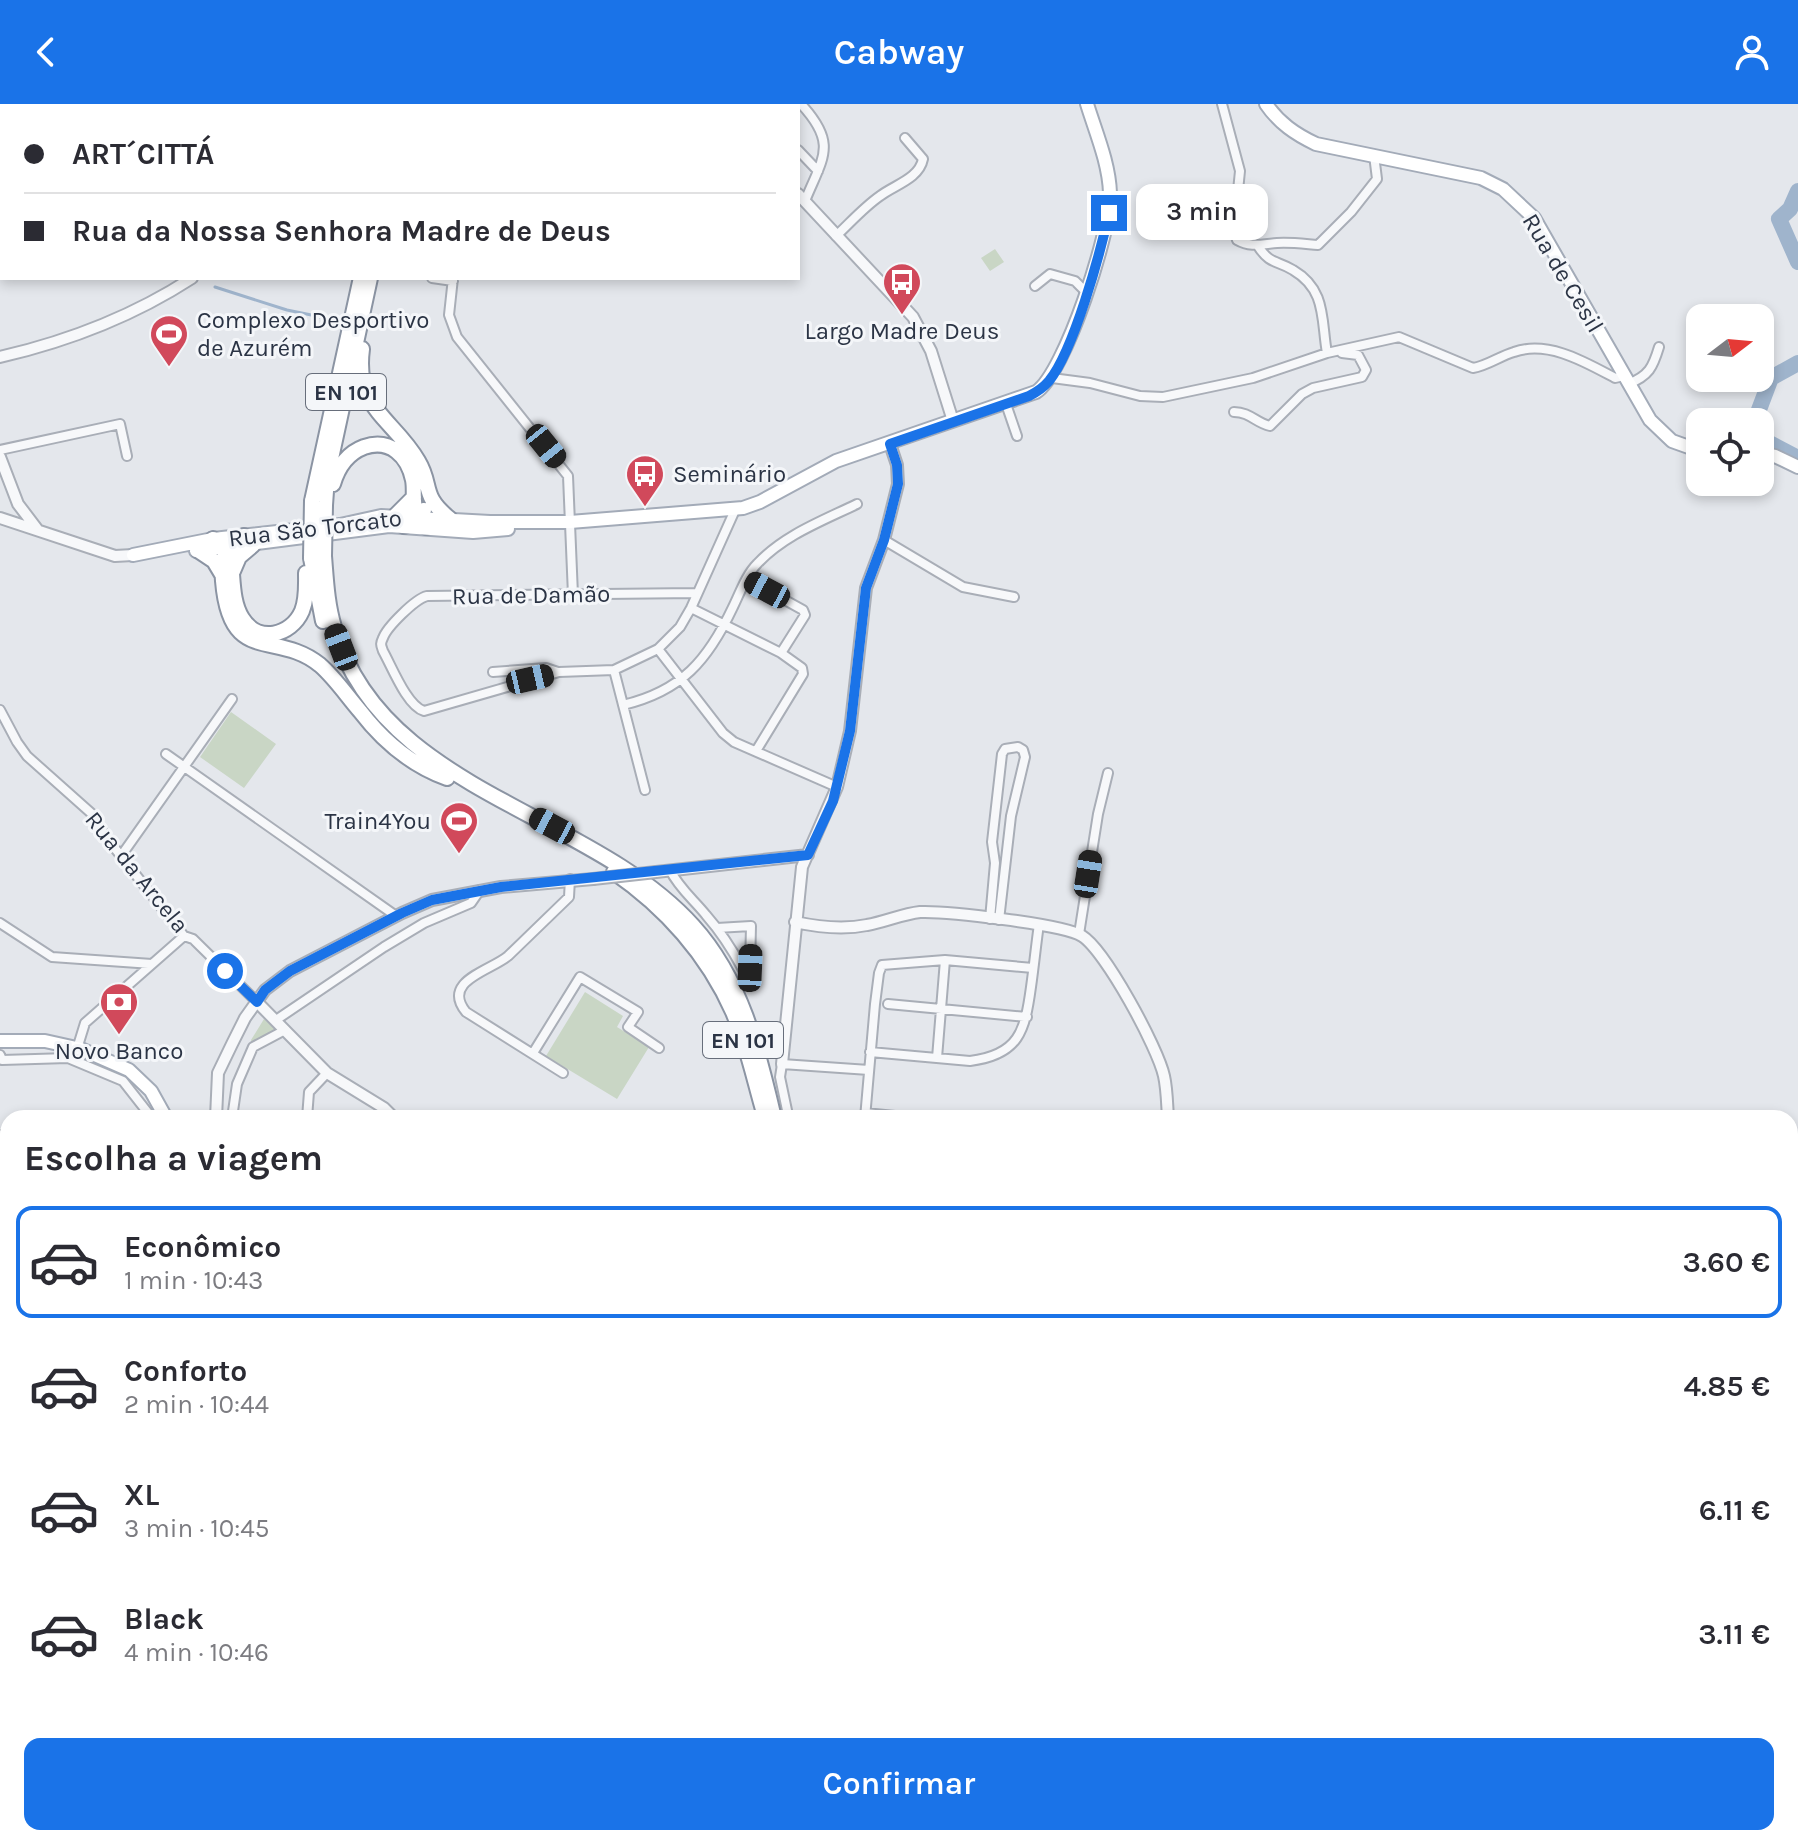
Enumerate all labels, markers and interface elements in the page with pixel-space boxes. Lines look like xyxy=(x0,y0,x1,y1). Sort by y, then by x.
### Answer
icon: back xyxy=(24,30,68,74)
icon: person xyxy=(1730,30,1774,74)
text: Cabway xyxy=(834,31,964,73)
text: ART´CITTÁ xyxy=(72,136,214,172)
callout: 3 min xyxy=(1137,185,1269,241)
route end xyxy=(1091,195,1127,231)
text: 3 min xyxy=(1166,196,1238,227)
street label: Rua de Cesil xyxy=(1517,208,1609,338)
text: Rua da Nossa Senhora Madre de Deus xyxy=(72,213,611,249)
bus stop icon: Largo Madre Deus xyxy=(881,261,923,316)
north arrow xyxy=(1686,304,1774,392)
map controls xyxy=(1686,304,1774,496)
place label: Complexo Desportivo de Azurém xyxy=(197,306,429,362)
sports icon: Complexo Desportivo de Azurém xyxy=(148,313,190,368)
place label: Largo Madre Deus xyxy=(805,317,999,345)
road number: EN 101 xyxy=(306,374,386,410)
button: locate xyxy=(1686,408,1774,496)
car xyxy=(522,420,570,472)
bus stop icon: Seminário xyxy=(624,453,666,508)
place label: Seminário xyxy=(673,460,786,488)
street label: Rua São Torcato xyxy=(227,503,403,553)
car xyxy=(740,568,794,612)
street label: Rua de Damão xyxy=(452,580,610,610)
car xyxy=(321,620,361,674)
car xyxy=(504,662,556,696)
sports icon: Train4You xyxy=(438,800,480,855)
car xyxy=(525,804,579,848)
street label: Rua da Arcela xyxy=(79,806,195,938)
place label: Train4You xyxy=(325,807,431,835)
car xyxy=(1072,848,1104,900)
car xyxy=(737,944,763,992)
route start xyxy=(207,953,243,989)
bank icon: Novo Banco xyxy=(98,981,140,1036)
road number: EN 101 xyxy=(703,1022,783,1058)
place label: Novo Banco xyxy=(55,1037,183,1065)
text: Escolha a viagem xyxy=(24,1137,323,1179)
icon: car xyxy=(28,1226,100,1298)
text: Econômico xyxy=(124,1229,281,1265)
text: 3.60 € xyxy=(1683,1244,1770,1280)
text: 1 min · 10:43 xyxy=(124,1265,263,1296)
icon: car xyxy=(28,1350,100,1422)
text: Conforto xyxy=(124,1353,247,1389)
text: 4.85 € xyxy=(1684,1368,1770,1404)
text: 2 min · 10:44 xyxy=(124,1389,269,1420)
icon: car xyxy=(28,1474,100,1546)
text: XL xyxy=(124,1477,159,1513)
text: 6.11 € xyxy=(1699,1492,1770,1528)
text: 3 min · 10:45 xyxy=(124,1513,270,1544)
icon: car xyxy=(28,1598,100,1670)
text: Black xyxy=(124,1601,204,1637)
text: 3.11 € xyxy=(1698,1616,1770,1652)
text: 4 min · 10:46 xyxy=(124,1637,269,1668)
button: Confirmar xyxy=(24,1738,1774,1830)

